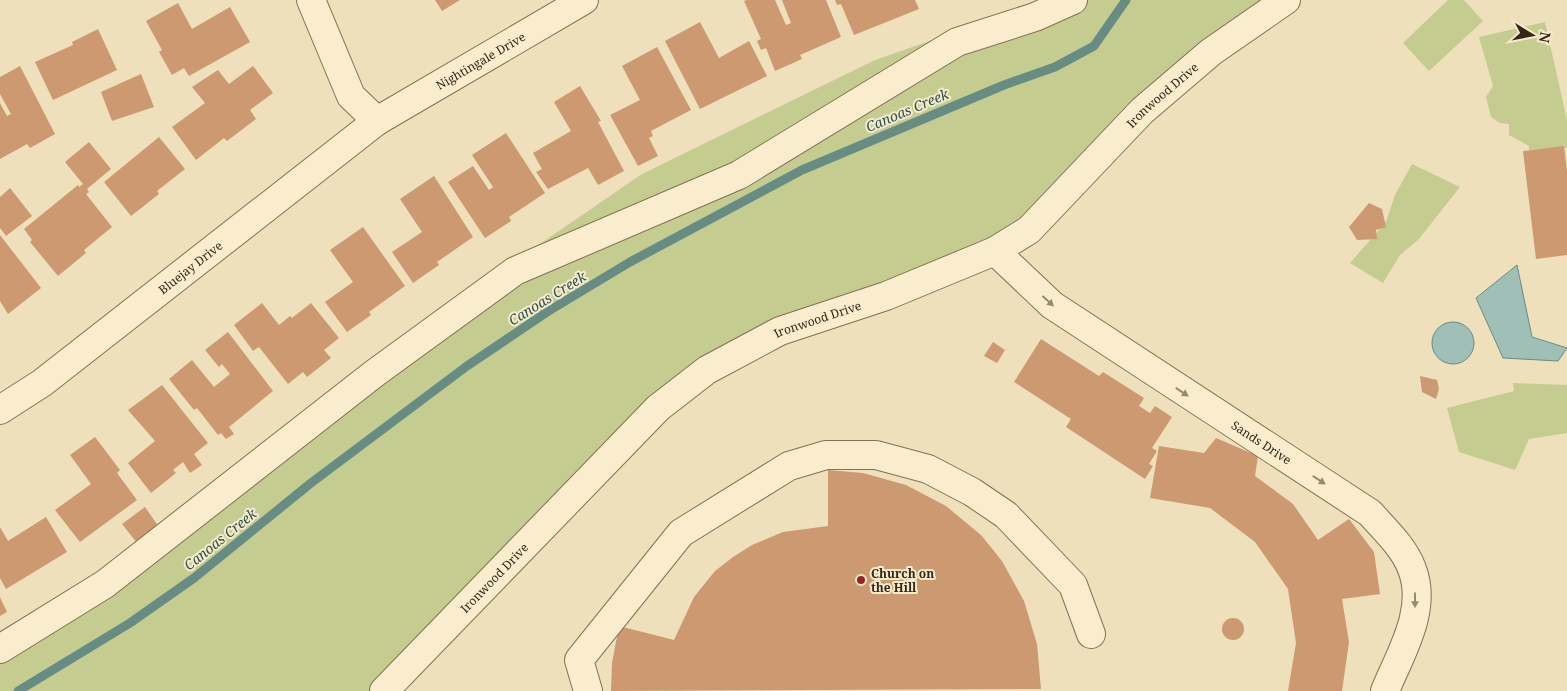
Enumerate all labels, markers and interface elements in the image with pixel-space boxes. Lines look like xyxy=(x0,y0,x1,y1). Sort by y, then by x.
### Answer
north arrow xyxy=(1507,10,1557,60)
street label: Nightingale Drive xyxy=(433,28,528,93)
text: N xyxy=(1535,30,1556,44)
street label: Ironwood Drive xyxy=(1122,58,1202,131)
water label: Canoas Creek xyxy=(863,84,952,136)
street label: Bluejay Drive xyxy=(154,237,226,298)
water label: Canoas Creek xyxy=(504,266,590,329)
one-way arrow xyxy=(1041,295,1053,307)
street label: Ironwood Drive xyxy=(771,296,863,341)
one-way arrow xyxy=(1176,387,1189,397)
street label: Sands Drive xyxy=(1228,416,1295,468)
one-way arrow xyxy=(1312,475,1326,485)
water label: Canoas Creek xyxy=(180,503,261,574)
street label: Ironwood Drive xyxy=(456,539,532,616)
place label: Church on the Hill xyxy=(871,565,934,596)
marker: Church on the Hill xyxy=(855,574,867,586)
one-way arrow xyxy=(1411,592,1419,608)

